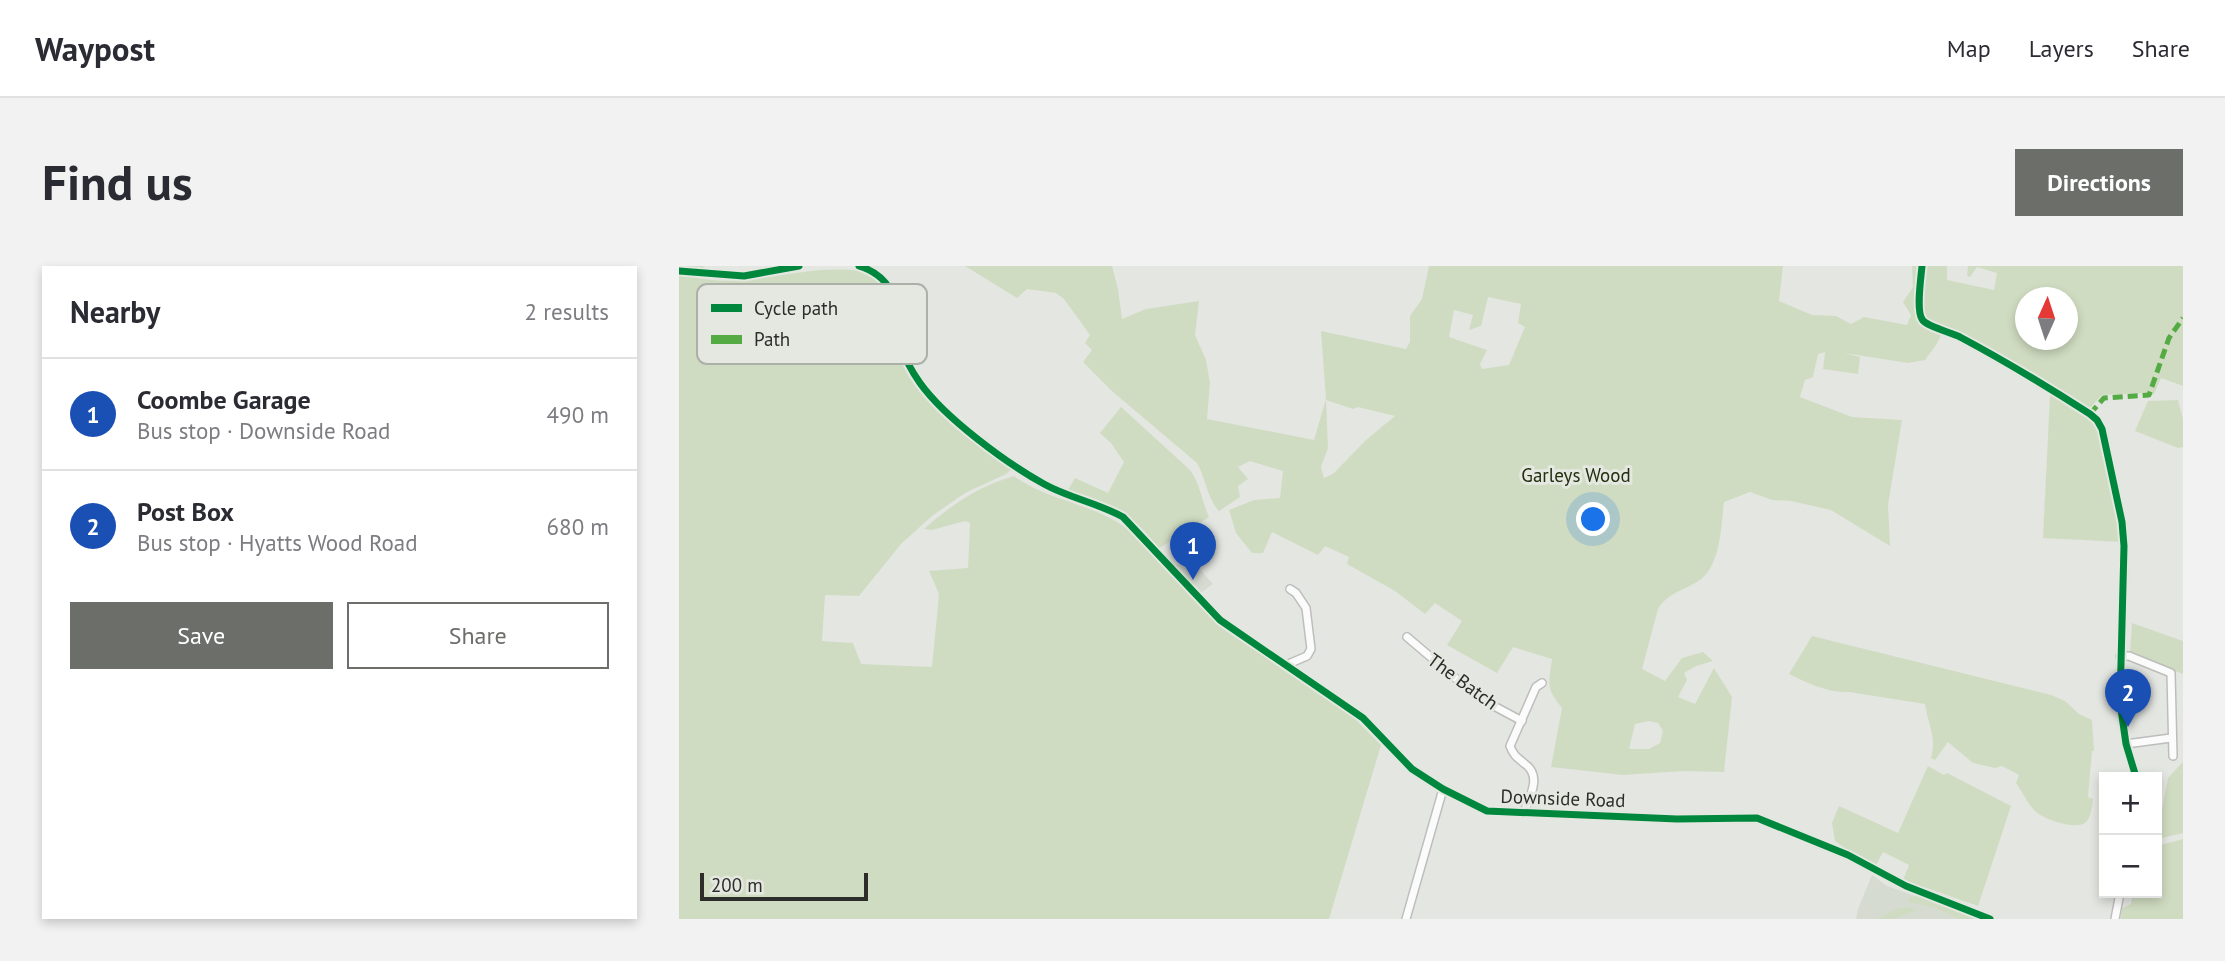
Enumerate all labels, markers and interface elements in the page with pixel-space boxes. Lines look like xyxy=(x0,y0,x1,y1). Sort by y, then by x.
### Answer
text: Waypost xyxy=(35,27,155,70)
text: Map xyxy=(1947,33,1991,64)
text: Layers xyxy=(2029,33,2094,64)
text: Share xyxy=(2132,33,2190,64)
button: Directions xyxy=(2015,149,2183,216)
text: Find us xyxy=(42,150,193,214)
legend xyxy=(697,284,927,364)
north arrow xyxy=(2015,287,2078,350)
text: Nearby xyxy=(70,292,160,331)
text: Cycle path xyxy=(754,296,838,320)
text: 2 results xyxy=(525,297,609,326)
text: Path xyxy=(754,327,790,351)
text: Coombe Garage xyxy=(137,383,311,416)
text: 1 xyxy=(86,400,100,429)
text: 490 m xyxy=(547,400,609,429)
text: Bus stop · Downside Road xyxy=(137,416,390,445)
park label: Garleys Wood xyxy=(1521,463,1631,487)
text: Post Box xyxy=(137,495,234,528)
your location xyxy=(1576,502,1610,536)
text: 2 xyxy=(86,512,100,541)
text: 680 m xyxy=(547,512,609,541)
pin: 1 xyxy=(1170,522,1216,580)
text: Bus stop · Hyatts Wood Road xyxy=(137,528,418,557)
button: Save xyxy=(70,602,333,669)
button: Share xyxy=(347,602,609,669)
street label: The Batch xyxy=(1423,647,1503,715)
pin: 2 xyxy=(2105,669,2151,727)
map controls xyxy=(2099,772,2162,898)
button: + xyxy=(2099,772,2162,835)
street label: Downside Road xyxy=(1500,784,1626,812)
button: − xyxy=(2099,835,2162,898)
scale bar xyxy=(700,870,868,902)
text: 200 m xyxy=(711,873,763,897)

